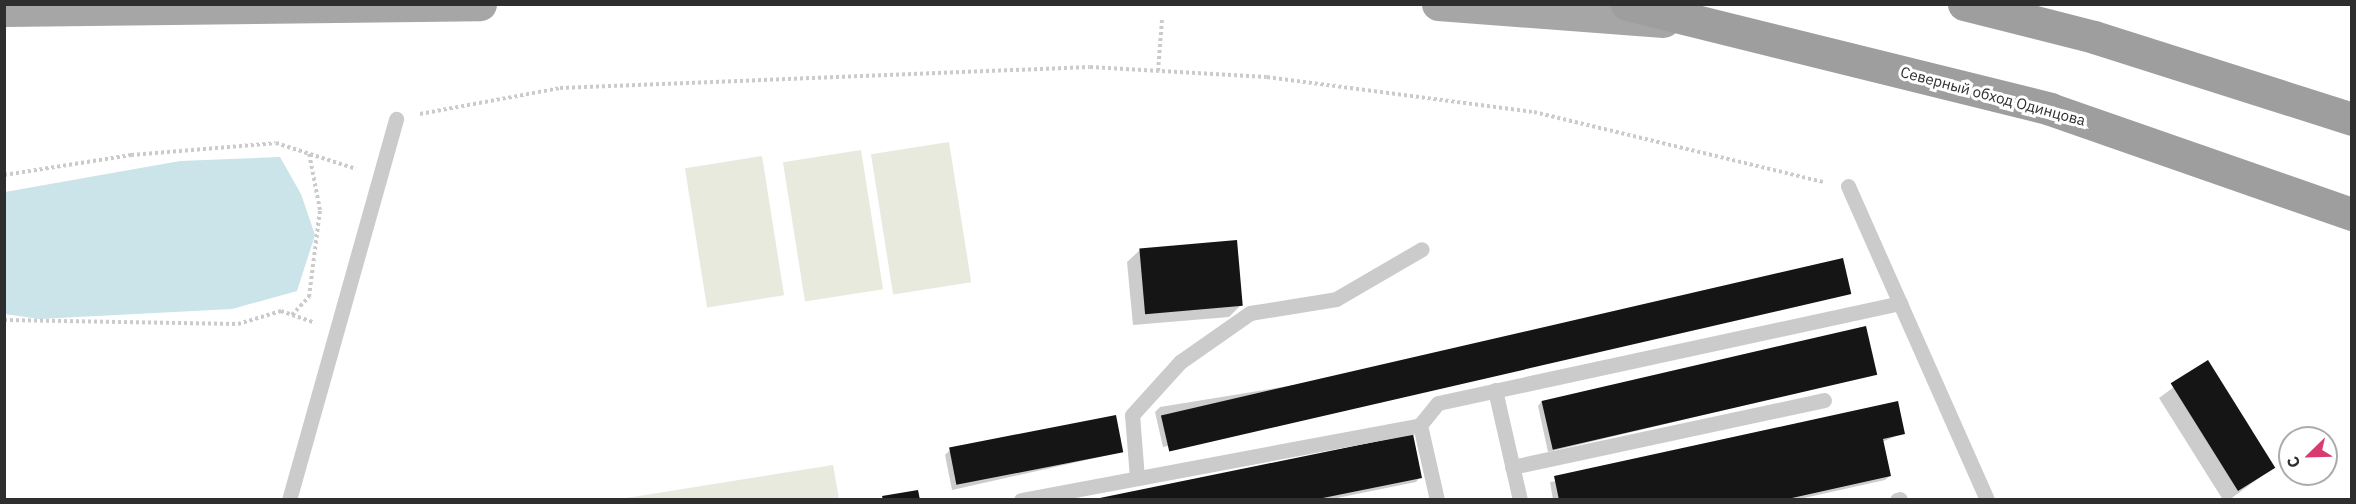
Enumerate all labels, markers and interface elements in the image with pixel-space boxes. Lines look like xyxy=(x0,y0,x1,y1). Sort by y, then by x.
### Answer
street label: Северный обход Одинцова xyxy=(1899,63,2087,129)
north arrow xyxy=(2278,426,2338,486)
text: С xyxy=(2282,454,2305,471)

